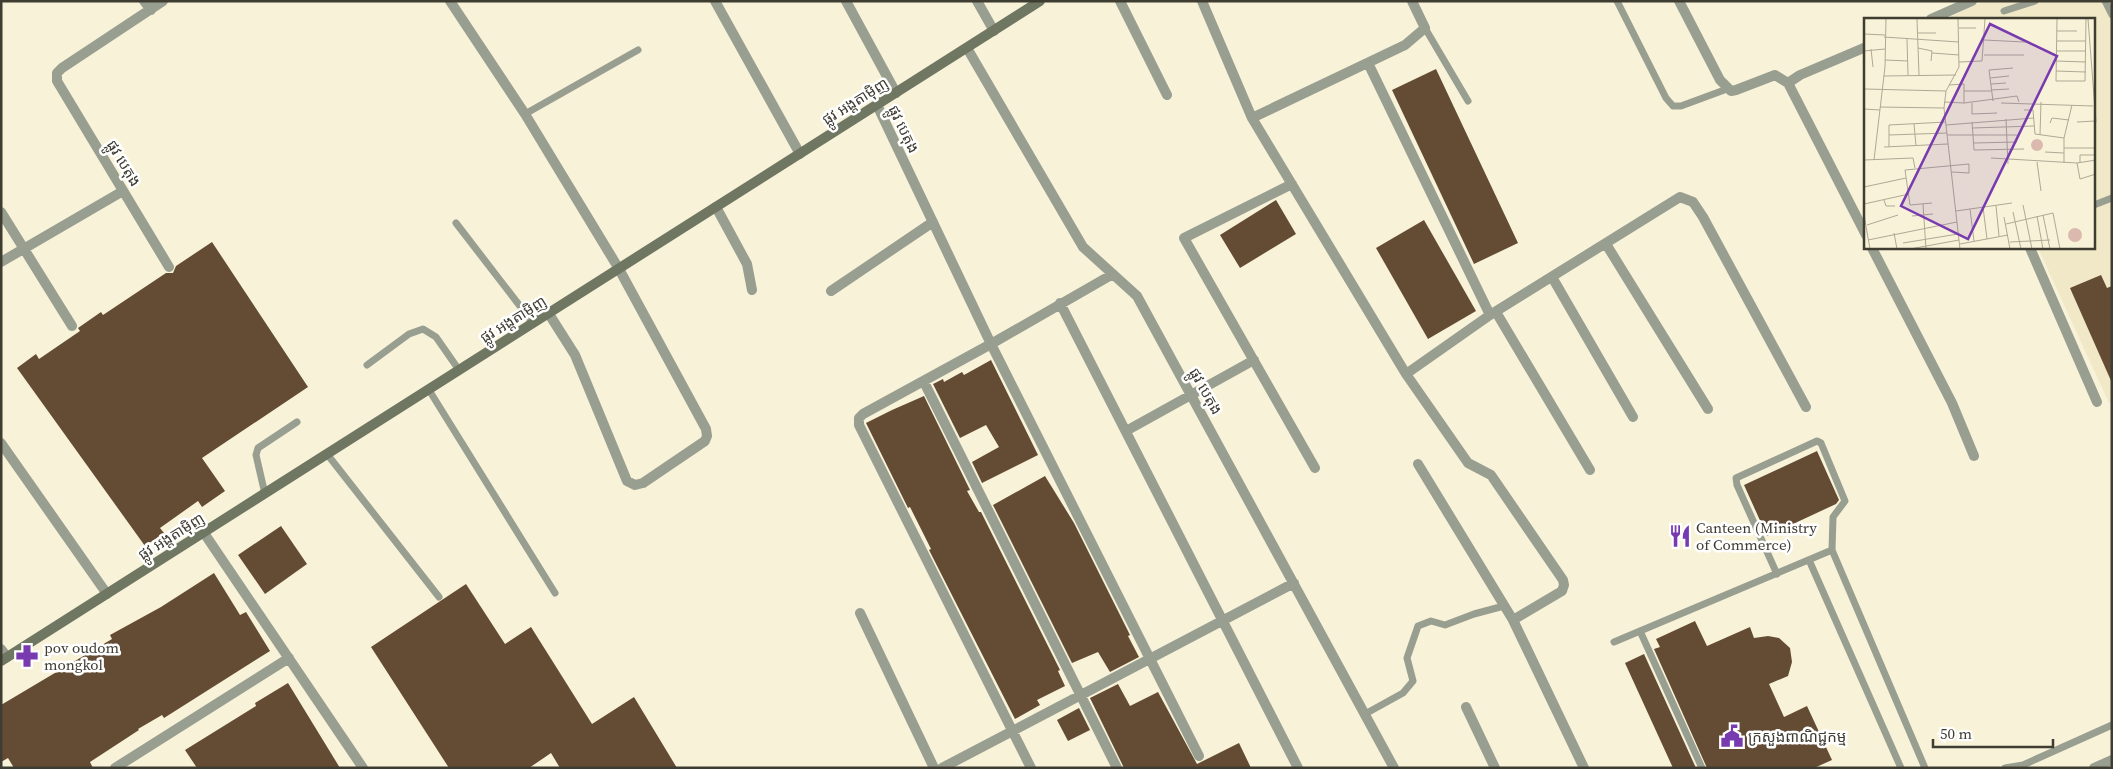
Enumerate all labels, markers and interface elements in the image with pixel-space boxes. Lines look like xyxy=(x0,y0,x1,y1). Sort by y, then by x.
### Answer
inset map xyxy=(1864,18,2096,249)
street label: ផ្លូវ អង្តតាម៉ិញ xyxy=(818,72,894,133)
street label: ផ្លូវ បេតុង xyxy=(880,102,925,158)
street label: ផ្លូវ បេតុង xyxy=(99,136,146,192)
street label: ផ្លូវ អង្តតាម៉ិញ xyxy=(476,290,552,351)
street label: ផ្លូវ បេតុង xyxy=(1181,364,1228,420)
street label: ផ្លូវ អង្តតាម៉ិញ xyxy=(134,507,210,568)
place label: Canteen (Ministry of Commerce) xyxy=(1696,517,1817,555)
restaurant icon: Canteen (Ministry of Commerce) xyxy=(1667,523,1693,549)
place label: pov oudom mongkol xyxy=(44,637,119,675)
pharmacy icon: pov oudom mongkol xyxy=(14,643,40,669)
scale bar xyxy=(1933,716,2053,748)
public building icon: ក្រសួងពាណិជ្ជកម្ម xyxy=(1719,723,1745,749)
text: 50 m xyxy=(1940,723,1972,744)
place label: ក្រសួងពាណិជ្ជកម្ម xyxy=(1748,726,1846,747)

